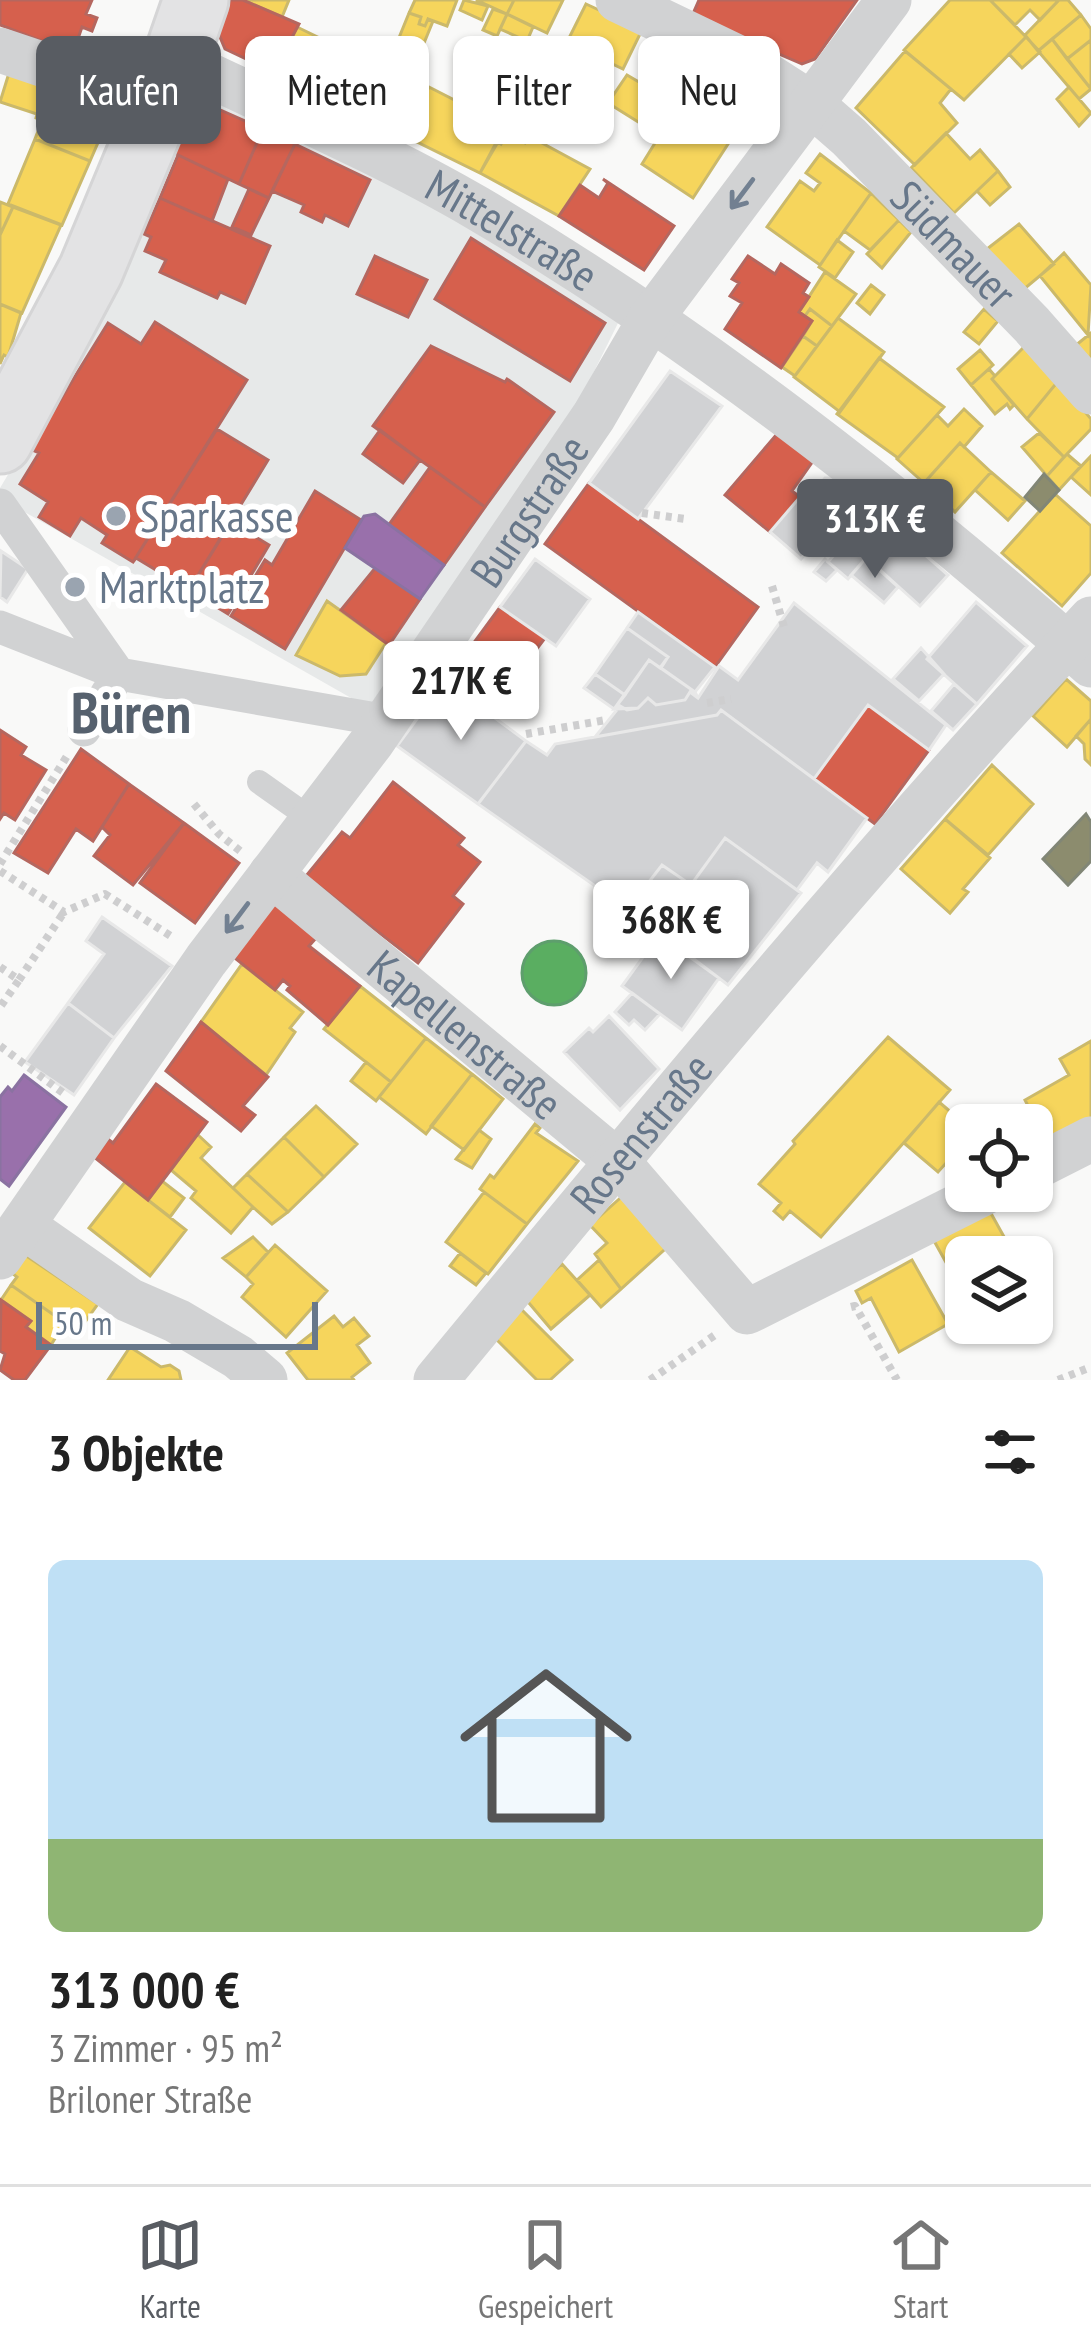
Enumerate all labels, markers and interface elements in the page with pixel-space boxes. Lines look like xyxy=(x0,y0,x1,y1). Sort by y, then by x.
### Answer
chip: Kaufen xyxy=(36,36,221,144)
chip: Mieten xyxy=(245,36,429,144)
chip: Filter xyxy=(453,36,614,144)
chip: Neu xyxy=(638,36,780,144)
street label: Mittelstraße xyxy=(416,155,609,303)
street label: Südmauer xyxy=(879,168,1030,320)
one-way arrow xyxy=(730,177,756,210)
street label: Burgstraße xyxy=(456,423,601,597)
pin: 313K € xyxy=(777,479,973,581)
place label: Sparkasse xyxy=(140,486,294,544)
text: 313K € xyxy=(824,492,926,543)
marker: Sparkasse xyxy=(103,503,129,529)
place label: Marktplatz xyxy=(99,557,264,615)
marker: Marktplatz xyxy=(62,574,88,600)
pin: 217K € xyxy=(363,641,559,743)
text: 217K € xyxy=(410,654,512,705)
district label: Büren xyxy=(71,675,191,749)
pin: 368K € xyxy=(573,880,769,982)
text: 368K € xyxy=(620,893,722,944)
one-way arrow xyxy=(225,902,251,934)
street label: Kapellenstraße xyxy=(357,937,575,1132)
street label: Rosenstraße xyxy=(557,1040,724,1224)
map controls xyxy=(945,1104,1053,1344)
button: locate xyxy=(945,1104,1053,1212)
button: layers xyxy=(945,1236,1053,1344)
scale bar xyxy=(36,1296,318,1349)
text: 50 m xyxy=(54,1301,112,1344)
text: 3 Objekte xyxy=(48,1419,224,1485)
icon: filters xyxy=(977,1419,1043,1485)
icon: home xyxy=(438,1638,654,1854)
text: 313 000 € xyxy=(48,1956,240,2022)
text: 3 Zimmer · 95 m² xyxy=(48,2022,283,2073)
text: Briloner Straße xyxy=(48,2073,252,2124)
tab: Karte xyxy=(137,2212,203,2327)
tab: Gespeichert xyxy=(478,2212,613,2327)
tab: Start xyxy=(888,2212,954,2327)

